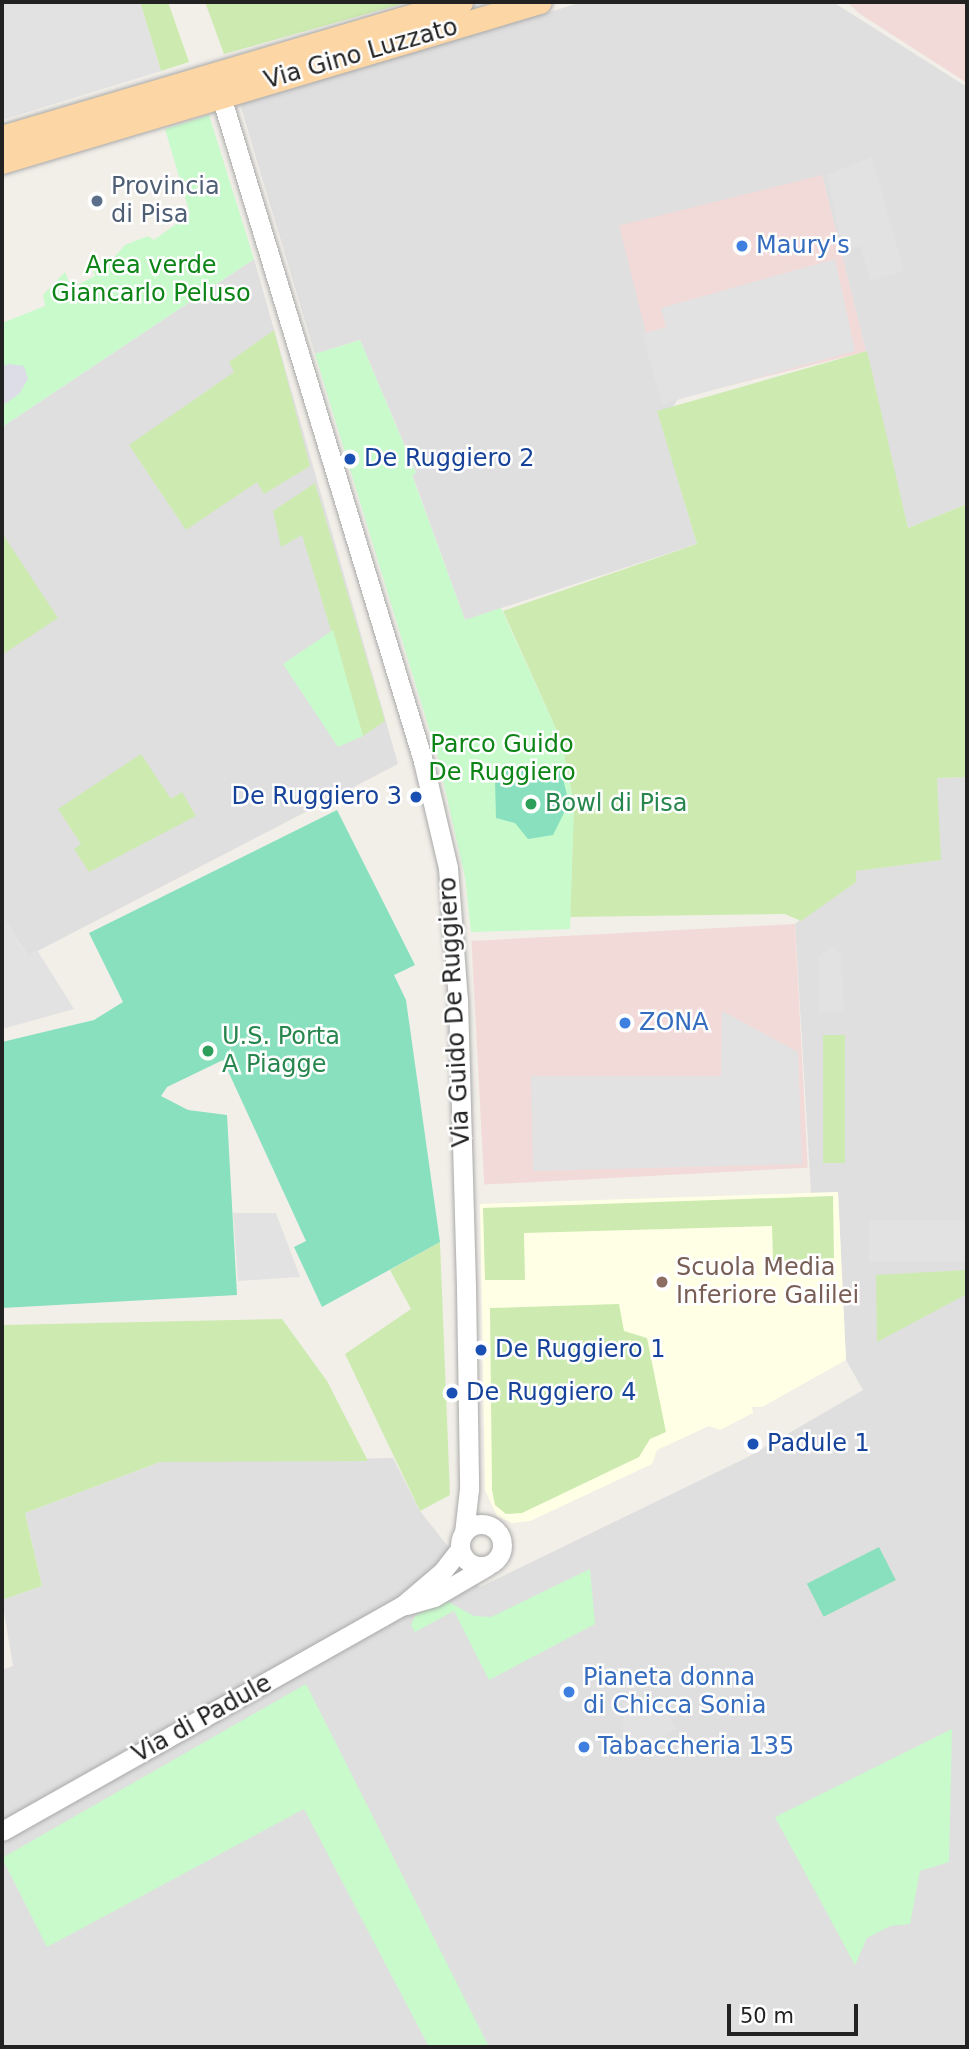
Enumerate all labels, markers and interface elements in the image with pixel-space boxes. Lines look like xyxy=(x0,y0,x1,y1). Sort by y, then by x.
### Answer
street label: Via Gino Luzzato xyxy=(261,13,461,95)
place label: Provincia di Pisa xyxy=(111,173,220,229)
marker: Provincia di Pisa xyxy=(89,193,105,209)
place label: Maury's xyxy=(756,232,850,260)
marker: Maury's xyxy=(734,238,750,254)
park label: Area verde Giancarlo Peluso xyxy=(51,252,251,308)
place label: De Ruggiero 2 xyxy=(364,445,535,473)
marker: De Ruggiero 2 xyxy=(342,451,358,467)
park label: Parco Guido De Ruggiero xyxy=(428,731,576,787)
place label: De Ruggiero 3 xyxy=(231,783,402,811)
marker: De Ruggiero 3 xyxy=(408,789,424,805)
place label: Bowl di Pisa xyxy=(545,790,687,818)
marker: Bowl di Pisa xyxy=(523,796,539,812)
street label: Via Guido De Ruggiero xyxy=(434,876,476,1148)
place label: ZONA xyxy=(639,1009,709,1037)
marker: ZONA xyxy=(617,1015,633,1031)
place label: U.S. Porta A Piagge xyxy=(222,1023,340,1079)
marker: U.S. Porta A Piagge xyxy=(200,1043,216,1059)
place label: Scuola Media Inferiore Galilei xyxy=(676,1254,859,1310)
marker: Scuola Media Inferiore Galilei xyxy=(654,1274,670,1290)
place label: De Ruggiero 1 xyxy=(495,1336,666,1364)
marker: De Ruggiero 1 xyxy=(473,1342,489,1358)
place label: De Ruggiero 4 xyxy=(466,1379,637,1407)
marker: De Ruggiero 4 xyxy=(444,1385,460,1401)
place label: Padule 1 xyxy=(767,1430,870,1458)
marker: Padule 1 xyxy=(745,1436,761,1452)
place label: Pianeta donna di Chicca Sonia xyxy=(583,1664,766,1720)
street label: Via di Padule xyxy=(127,1669,277,1769)
marker: Pianeta donna di Chicca Sonia xyxy=(561,1684,577,1700)
place label: Tabaccheria 135 xyxy=(598,1733,794,1761)
marker: Tabaccheria 135 xyxy=(576,1739,592,1755)
scale bar xyxy=(731,1990,862,2034)
text: 50 m xyxy=(740,2004,794,2028)

